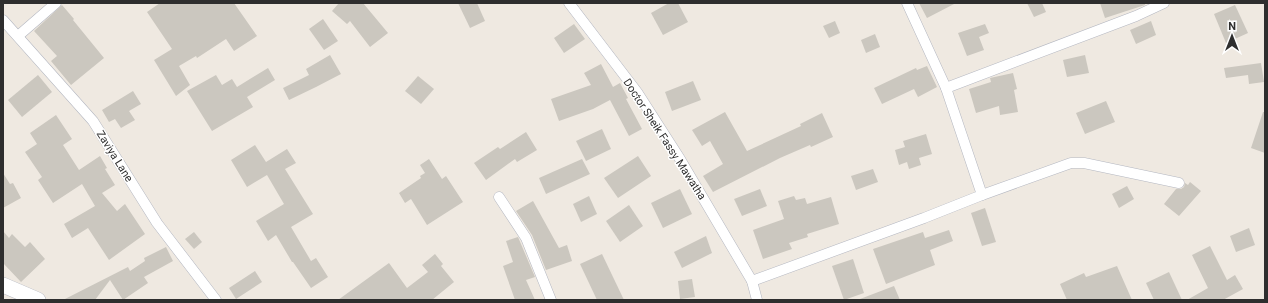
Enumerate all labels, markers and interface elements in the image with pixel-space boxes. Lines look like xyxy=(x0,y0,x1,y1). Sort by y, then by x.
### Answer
north arrow xyxy=(1212,16,1252,56)
text: N xyxy=(1228,20,1236,33)
street label: Doctor Sheik Fassy Mawatha xyxy=(621,76,709,202)
street label: Zaviya Lane xyxy=(94,128,136,185)

